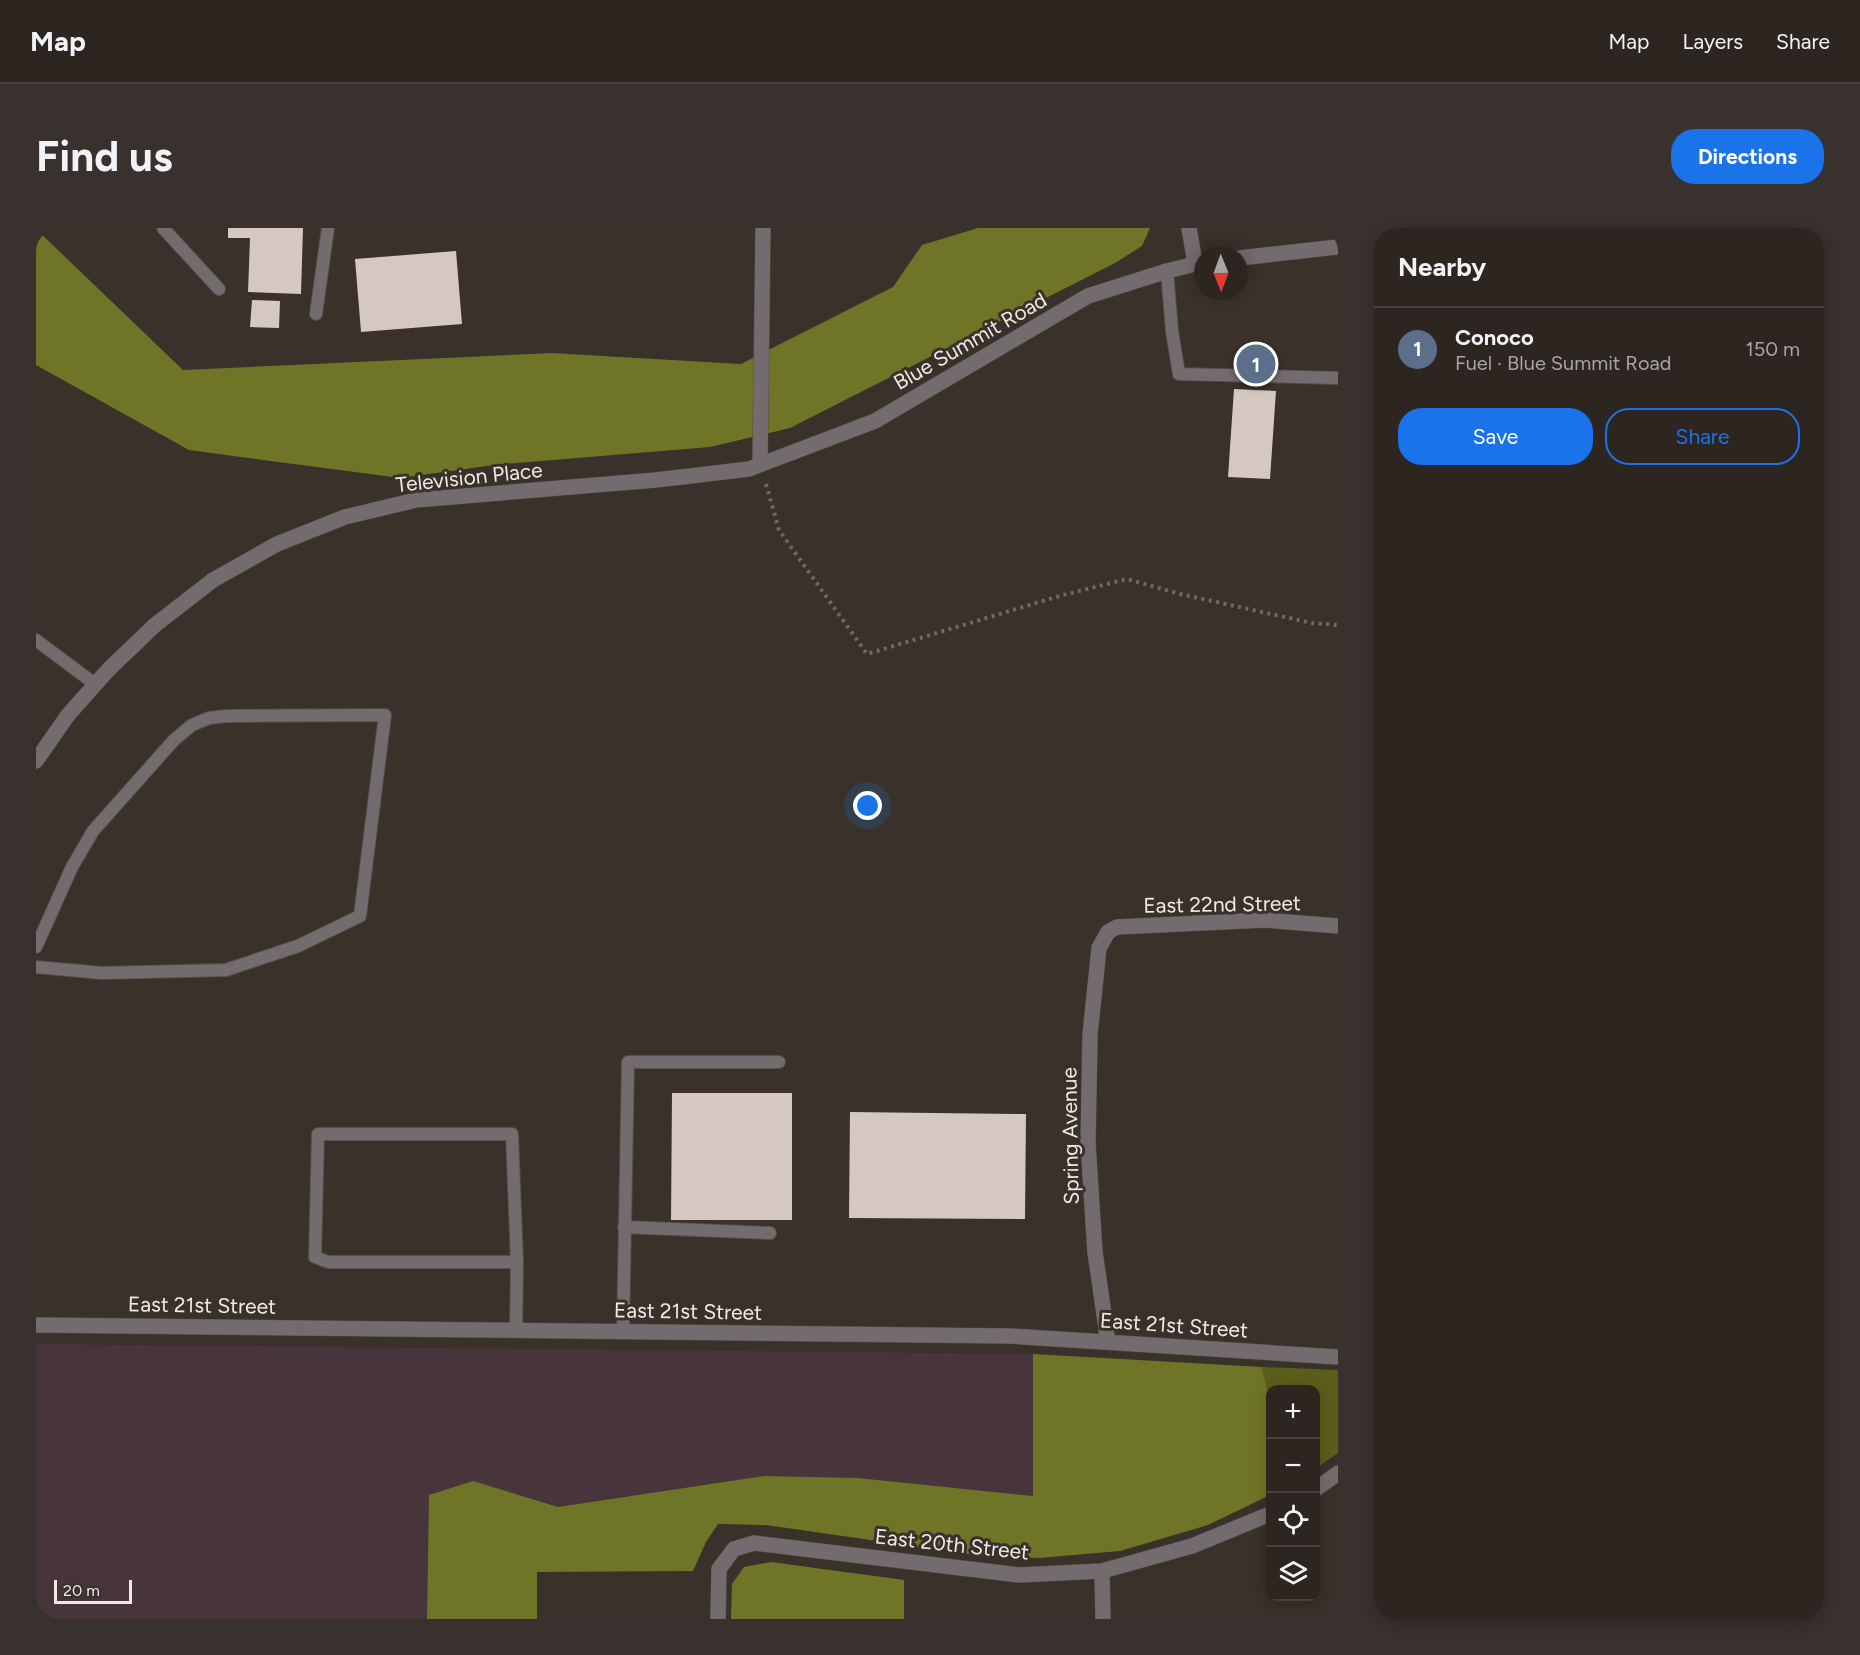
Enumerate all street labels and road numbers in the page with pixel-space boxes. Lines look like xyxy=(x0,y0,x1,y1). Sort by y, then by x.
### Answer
street label: Blue Summit Road xyxy=(889,287,1051,395)
street label: Television Place xyxy=(394,457,544,497)
street label: East 22nd Street xyxy=(1143,890,1301,918)
street label: Spring Avenue xyxy=(1056,1067,1084,1205)
street label: East 21st Street xyxy=(128,1291,276,1319)
street label: East 21st Street xyxy=(614,1297,762,1325)
street label: East 21st Street xyxy=(1099,1307,1249,1343)
street label: East 20th Street xyxy=(874,1523,1030,1565)

